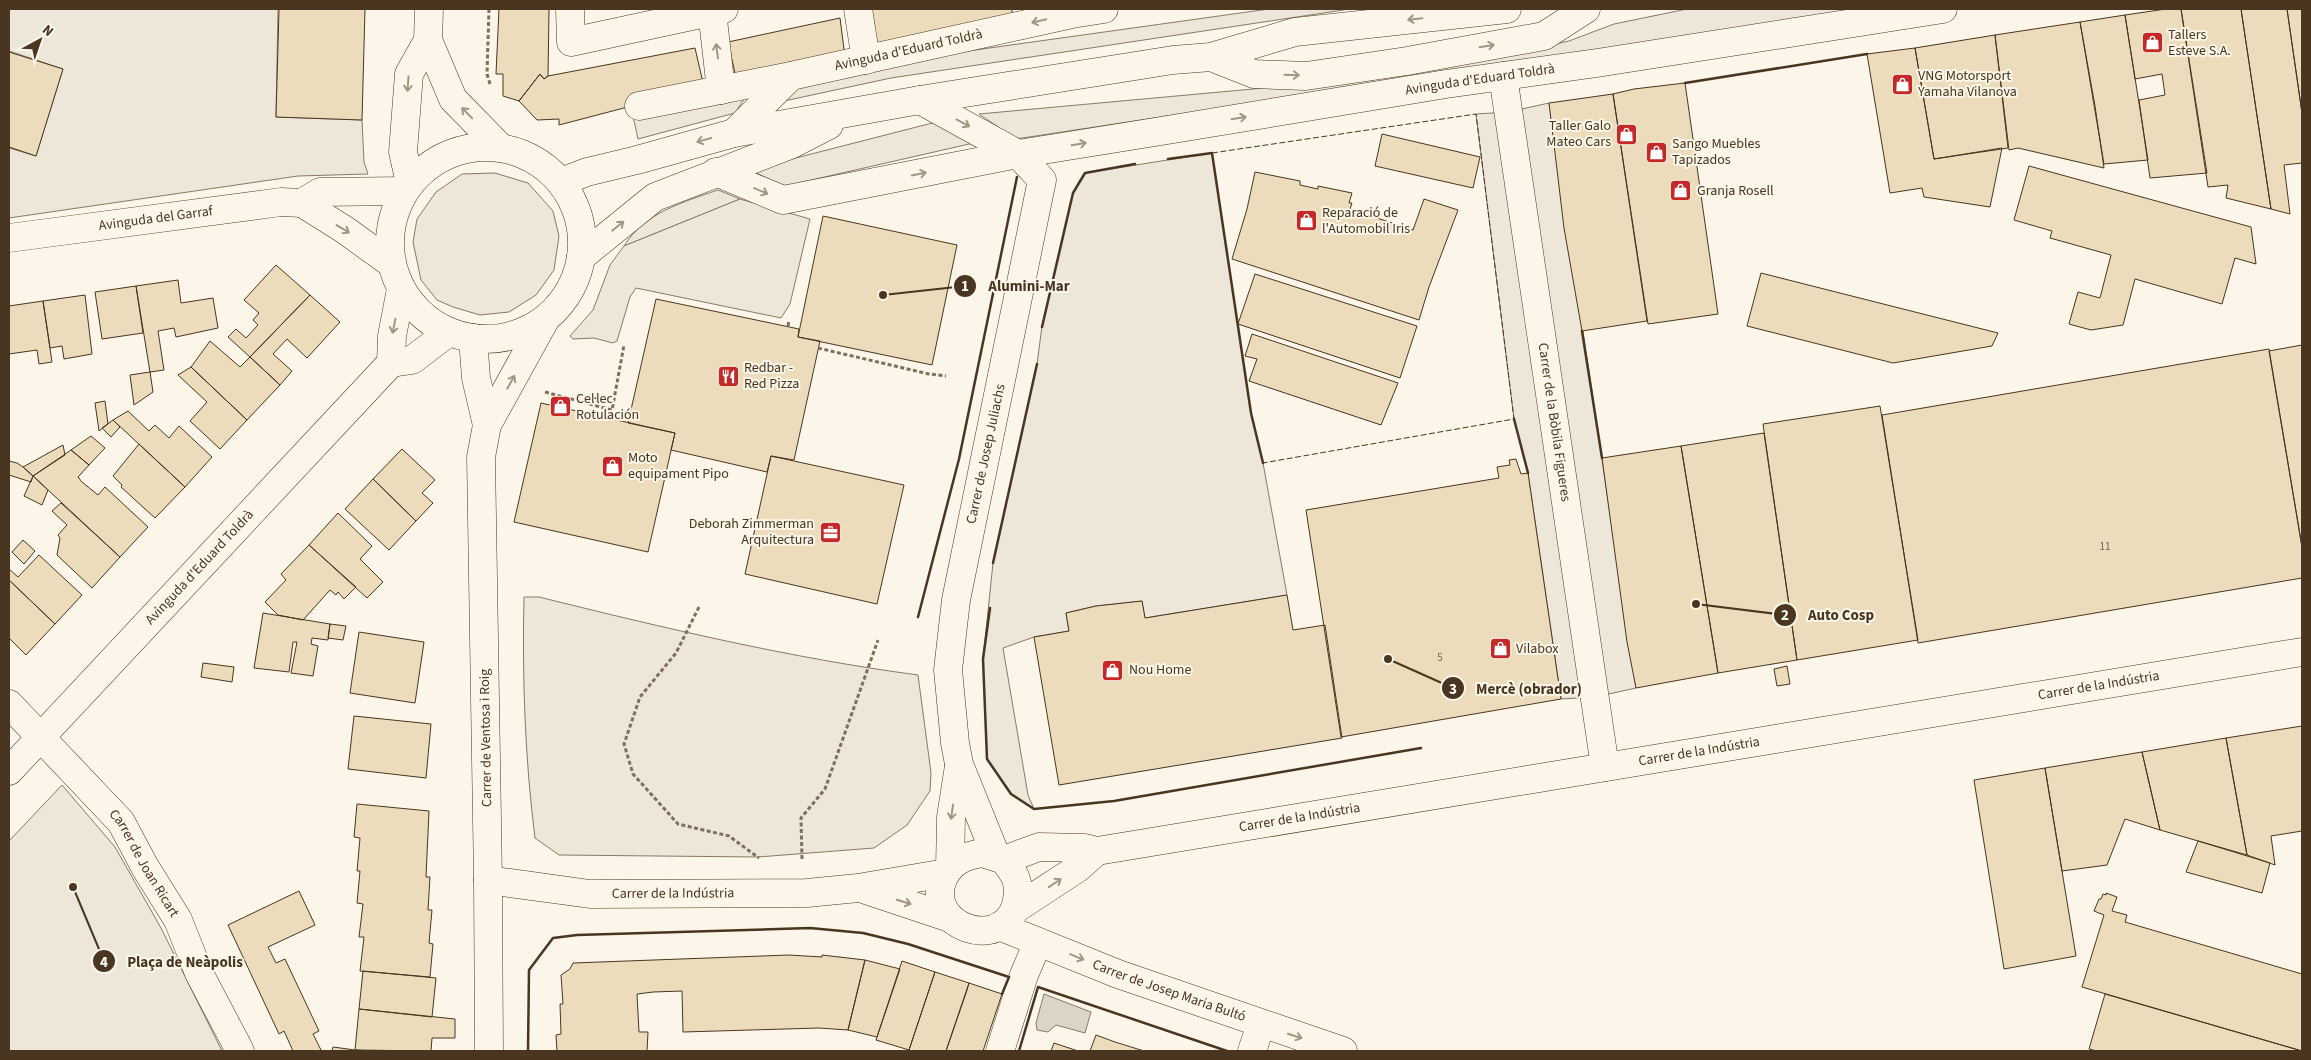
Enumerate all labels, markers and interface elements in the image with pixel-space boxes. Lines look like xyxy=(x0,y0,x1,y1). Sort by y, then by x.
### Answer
one-way arrow xyxy=(1408,14,1424,24)
north arrow xyxy=(15,15,65,65)
one-way arrow xyxy=(1032,17,1048,26)
text: N xyxy=(38,20,58,41)
street label: Avinguda d'Eduard Toldrà xyxy=(833,24,984,76)
place label: Tallers Esteve S.A. xyxy=(2168,25,2231,61)
shop icon: Tallers Esteve S.A. xyxy=(2140,31,2164,55)
one-way arrow xyxy=(1478,41,1494,51)
one-way arrow xyxy=(712,43,722,59)
street label: Avinguda d'Eduard Toldrà xyxy=(1404,59,1556,101)
place label: VNG Motorsport Yamaha Vilanova xyxy=(1917,66,2017,102)
one-way arrow xyxy=(1283,70,1299,80)
shop icon: VNG Motorsport Yamaha Vilanova xyxy=(1890,72,1914,96)
one-way arrow xyxy=(404,76,413,92)
one-way arrow xyxy=(461,107,473,119)
one-way arrow xyxy=(1231,113,1247,123)
place label: Taller Galo Mateo Cars xyxy=(1546,116,1611,152)
one-way arrow xyxy=(955,118,970,128)
shop icon: Taller Galo Mateo Cars xyxy=(1615,122,1639,146)
place label: Sango Muebles Tapizados xyxy=(1672,134,1760,170)
one-way arrow xyxy=(696,136,712,146)
one-way arrow xyxy=(1070,139,1086,149)
shop icon: Sango Muebles Tapizados xyxy=(1644,140,1668,164)
one-way arrow xyxy=(911,169,927,179)
shop icon: Granja Rosell xyxy=(1669,179,1693,203)
place label: Granja Rosell xyxy=(1697,181,1774,201)
one-way arrow xyxy=(753,186,768,196)
street label: Avinguda del Garraf xyxy=(97,201,215,236)
place label: Reparació de l'Automobil Iris xyxy=(1322,203,1410,239)
shop icon: Reparació de l'Automobil Iris xyxy=(1294,209,1318,233)
one-way arrow xyxy=(612,220,625,231)
one-way arrow xyxy=(335,225,349,235)
callout: Alumini-Mar xyxy=(953,271,1079,301)
text: 1 xyxy=(961,276,969,297)
text: Alumini-Mar xyxy=(987,276,1070,297)
one-way arrow xyxy=(388,317,398,333)
street label: Carrer de la Bòbila Figueres xyxy=(1533,341,1576,503)
place label: Redbar - Red Pizza xyxy=(744,358,799,394)
restaurant icon: Redbar - Red Pizza xyxy=(716,364,740,388)
one-way arrow xyxy=(506,375,516,390)
street label: Carrer de Josep Juliachs xyxy=(961,382,1011,526)
place label: Cel·lec Rotulación xyxy=(576,389,639,425)
shop icon: Cel·lec Rotulación xyxy=(548,395,572,419)
place label: Moto equipament Pipo xyxy=(628,448,729,484)
shop icon: Moto equipament Pipo xyxy=(600,454,624,478)
street label: Avinguda d'Eduard Toldrà xyxy=(141,505,259,629)
place label: Deborah Zimmerman Arquitectura xyxy=(689,514,814,550)
office icon: Deborah Zimmerman Arquitectura xyxy=(818,520,842,544)
house number: 11 xyxy=(2100,539,2110,554)
callout: Auto Cosp xyxy=(1773,600,1884,630)
text: 2 xyxy=(1781,605,1789,626)
text: Auto Cosp xyxy=(1807,605,1874,626)
shop icon: Vilabox xyxy=(1488,637,1512,661)
place label: Vilabox xyxy=(1516,639,1559,659)
house number: 5 xyxy=(1437,650,1443,665)
shop icon: Nou Home xyxy=(1101,658,1125,682)
place label: Nou Home xyxy=(1129,660,1191,680)
street label: Carrer de la Indústria xyxy=(2037,666,2161,705)
street label: Carrer de Ventosa i Roig xyxy=(475,669,497,807)
callout: Mercè (obrador) xyxy=(1441,673,1592,703)
text: 3 xyxy=(1449,679,1457,700)
text: Mercè (obrador) xyxy=(1476,679,1582,700)
street label: Carrer de la Indústria xyxy=(1637,732,1761,771)
street label: Carrer de la Indústria xyxy=(1237,798,1362,837)
one-way arrow xyxy=(947,804,957,820)
street label: Carrer de Joan Ricart xyxy=(104,805,184,922)
one-way arrow xyxy=(1047,878,1061,888)
street label: Carrer de la Indústria xyxy=(612,883,734,904)
one-way arrow xyxy=(896,898,912,908)
callout: Plaça de Neàpolis xyxy=(92,946,253,976)
text: 4 xyxy=(100,952,108,973)
text: Plaça de Neàpolis xyxy=(127,952,243,973)
one-way arrow xyxy=(1069,954,1084,963)
street label: Carrer de Josep Maria Bultó xyxy=(1089,955,1248,1027)
one-way arrow xyxy=(1287,1031,1303,1041)

